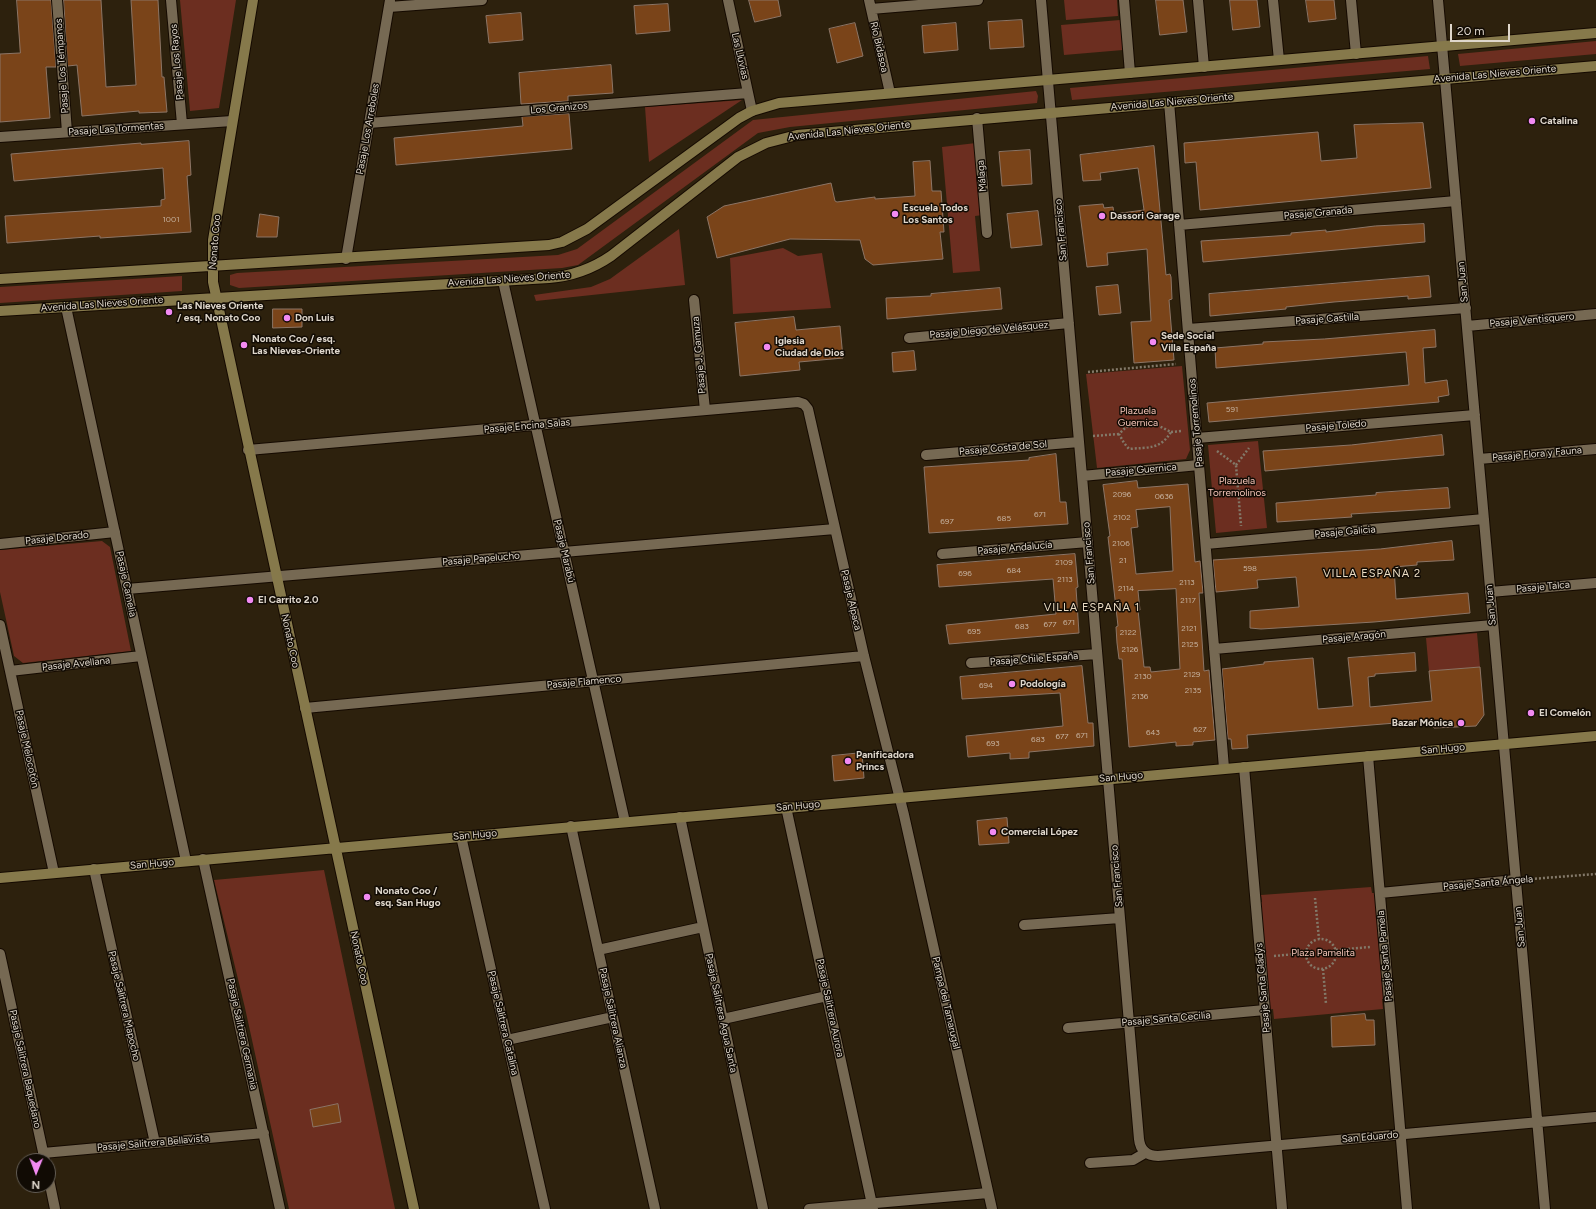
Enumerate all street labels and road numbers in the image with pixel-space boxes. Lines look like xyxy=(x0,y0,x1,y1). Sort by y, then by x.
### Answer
street label: Pasaje Los Témpanos xyxy=(53,18,71,114)
street label: Río Bidasoa xyxy=(867,20,891,74)
street label: Pasaje Los Rayos xyxy=(168,24,186,100)
street label: Las Lluvias xyxy=(729,31,751,81)
street label: Avenida Las Nieves Oriente xyxy=(1433,63,1557,85)
street label: Pasaje Los Arreboles xyxy=(354,83,382,175)
street label: Avenida Las Nieves Oriente xyxy=(1110,91,1234,113)
street label: Los Granizos xyxy=(530,100,588,116)
street label: Avenida Las Nieves Oriente xyxy=(787,119,911,143)
street label: Pasaje Las Tormentas xyxy=(68,120,164,138)
street label: Málaga xyxy=(975,160,989,192)
street label: San Francisco xyxy=(1052,198,1070,262)
street label: Pasaje Granada xyxy=(1283,204,1353,222)
street label: Nonato Coo xyxy=(207,214,223,270)
street label: San Juan xyxy=(1455,261,1471,303)
street label: Avenida Las Nieves Oriente xyxy=(447,269,571,289)
street label: Avenida Las Nieves Oriente xyxy=(40,294,164,314)
street label: Pasaje Ventisquero xyxy=(1489,310,1575,330)
street label: Pasaje Castilla xyxy=(1295,311,1359,327)
street label: Pasaje J. Gamuza xyxy=(690,316,708,394)
street label: Pasaje Diego de Velásquez xyxy=(929,319,1049,341)
street label: Pasaje Torremolinos xyxy=(1186,378,1206,468)
street label: Pasaje Encina Salas xyxy=(483,416,571,436)
street label: Pasaje Toledo xyxy=(1305,417,1367,435)
street label: Pasaje Costa de Sol xyxy=(959,438,1047,458)
street label: Pasaje Flora y Fauna xyxy=(1492,444,1582,464)
street label: Pasaje Guernica xyxy=(1105,461,1177,479)
street label: Pasaje Marabú xyxy=(551,518,577,584)
street label: San Francisco xyxy=(1080,521,1098,585)
street label: Pasaje Galicia xyxy=(1314,523,1376,541)
street label: Pasaje Dorado xyxy=(25,529,89,547)
street label: Pasaje Andalucía xyxy=(977,539,1053,557)
street label: Pasaje Camelia xyxy=(113,550,139,618)
street label: Pasaje Papelucho xyxy=(442,550,520,568)
street label: Pasaje Alpaca xyxy=(838,569,864,631)
street label: Pasaje Talca xyxy=(1516,579,1570,595)
street label: San Juan xyxy=(1483,584,1499,626)
street label: Nonato Coo xyxy=(278,613,302,669)
street label: Pasaje Aragón xyxy=(1322,628,1386,646)
street label: Pasaje Chile España xyxy=(989,650,1079,668)
street label: Pasaje Avellana xyxy=(41,654,111,674)
street label: Pasaje Flamenco xyxy=(546,673,622,691)
street label: Pasaje Melocotón xyxy=(13,709,41,789)
street label: San Hugo xyxy=(1421,741,1465,757)
street label: San Hugo xyxy=(1099,769,1143,785)
street label: San Hugo xyxy=(776,798,820,814)
street label: San Hugo xyxy=(453,827,497,843)
street label: San Francisco xyxy=(1108,844,1126,908)
street label: San Hugo xyxy=(130,856,174,872)
street label: Pasaje Santa Ángela xyxy=(1443,873,1533,893)
street label: San Juan xyxy=(1512,906,1528,948)
street label: Pasaje Santa Pamela xyxy=(1375,910,1395,1002)
street label: Nonato Coo xyxy=(347,930,371,986)
street label: Pasaje Santa Gladys xyxy=(1253,943,1273,1033)
street label: Pasaje Salitrera Mapocho xyxy=(105,950,143,1062)
street label: Pasaje Salitrera Agua Santa xyxy=(702,952,740,1074)
street label: Pampa del Tamarugal xyxy=(930,956,962,1050)
street label: Pasaje Salitrera Aurora xyxy=(814,958,846,1058)
street label: Pasaje Salitrera Alianza xyxy=(596,967,630,1069)
street label: Pasaje Salitrera Catalina xyxy=(485,970,521,1076)
street label: Pasaje Salitrera Germania xyxy=(224,977,260,1091)
street label: Pasaje Salitrera Baquedano xyxy=(7,1009,43,1129)
street label: Pasaje Santa Cecilia xyxy=(1121,1009,1211,1029)
street label: San Eduardo xyxy=(1341,1129,1399,1145)
street label: Pasaje Salitrera Bellavista xyxy=(96,1132,210,1154)

